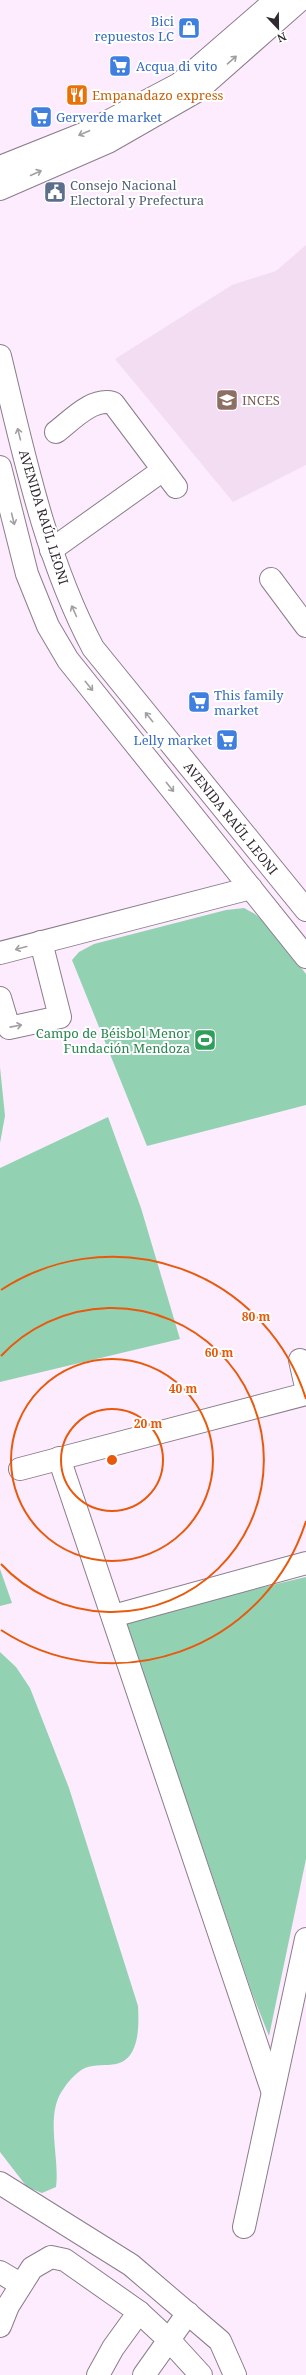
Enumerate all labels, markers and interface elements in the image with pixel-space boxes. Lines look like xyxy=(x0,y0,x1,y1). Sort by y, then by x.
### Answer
north arrow xyxy=(258,8,298,48)
place label: Bici repuestos LC xyxy=(94,12,174,45)
shop icon: Bici repuestos LC xyxy=(176,15,202,41)
text: N xyxy=(275,29,289,46)
supermarket icon: Acqua di vito xyxy=(107,53,133,79)
one-way arrow xyxy=(227,56,237,65)
place label: Acqua di vito xyxy=(136,57,218,75)
restaurant icon: Empanadazo express xyxy=(64,82,90,108)
place label: Empanadazo express xyxy=(92,86,224,104)
supermarket icon: Gerverde market xyxy=(28,104,54,130)
place label: Gerverde market xyxy=(56,108,162,126)
one-way arrow xyxy=(79,130,91,138)
one-way arrow xyxy=(29,169,41,177)
place label: Consejo Nacional Electoral y Prefectura xyxy=(70,176,204,209)
public building icon: Consejo Nacional Electoral y Prefectura xyxy=(42,179,68,205)
school or university icon: INCES xyxy=(214,387,240,413)
place label: INCES xyxy=(242,391,280,409)
one-way arrow xyxy=(15,427,22,440)
street label: AVENIDA RAÚL LEONI xyxy=(15,447,73,587)
one-way arrow xyxy=(10,512,17,525)
one-way arrow xyxy=(70,605,77,617)
one-way arrow xyxy=(84,681,93,692)
place label: This family market xyxy=(214,686,284,719)
supermarket icon: This family market xyxy=(186,689,212,715)
one-way arrow xyxy=(145,711,153,722)
supermarket icon: Lelly market xyxy=(214,727,240,753)
place label: Lelly market xyxy=(134,731,212,749)
street label: AVENIDA RAÚL LEONI xyxy=(180,758,282,878)
one-way arrow xyxy=(166,782,175,793)
one-way arrow xyxy=(15,945,28,952)
one-way arrow xyxy=(9,1022,22,1030)
place label: Campo de Béisbol Menor Fundación Mendoza xyxy=(36,1024,190,1057)
sports icon: Campo de Béisbol Menor Fundación Mendoza xyxy=(192,1027,218,1053)
text: 80 m xyxy=(242,1308,270,1325)
text: 60 m xyxy=(205,1344,233,1361)
text: 40 m xyxy=(169,1380,197,1397)
text: 20 m xyxy=(134,1415,162,1432)
centre of rings xyxy=(105,1453,119,1467)

